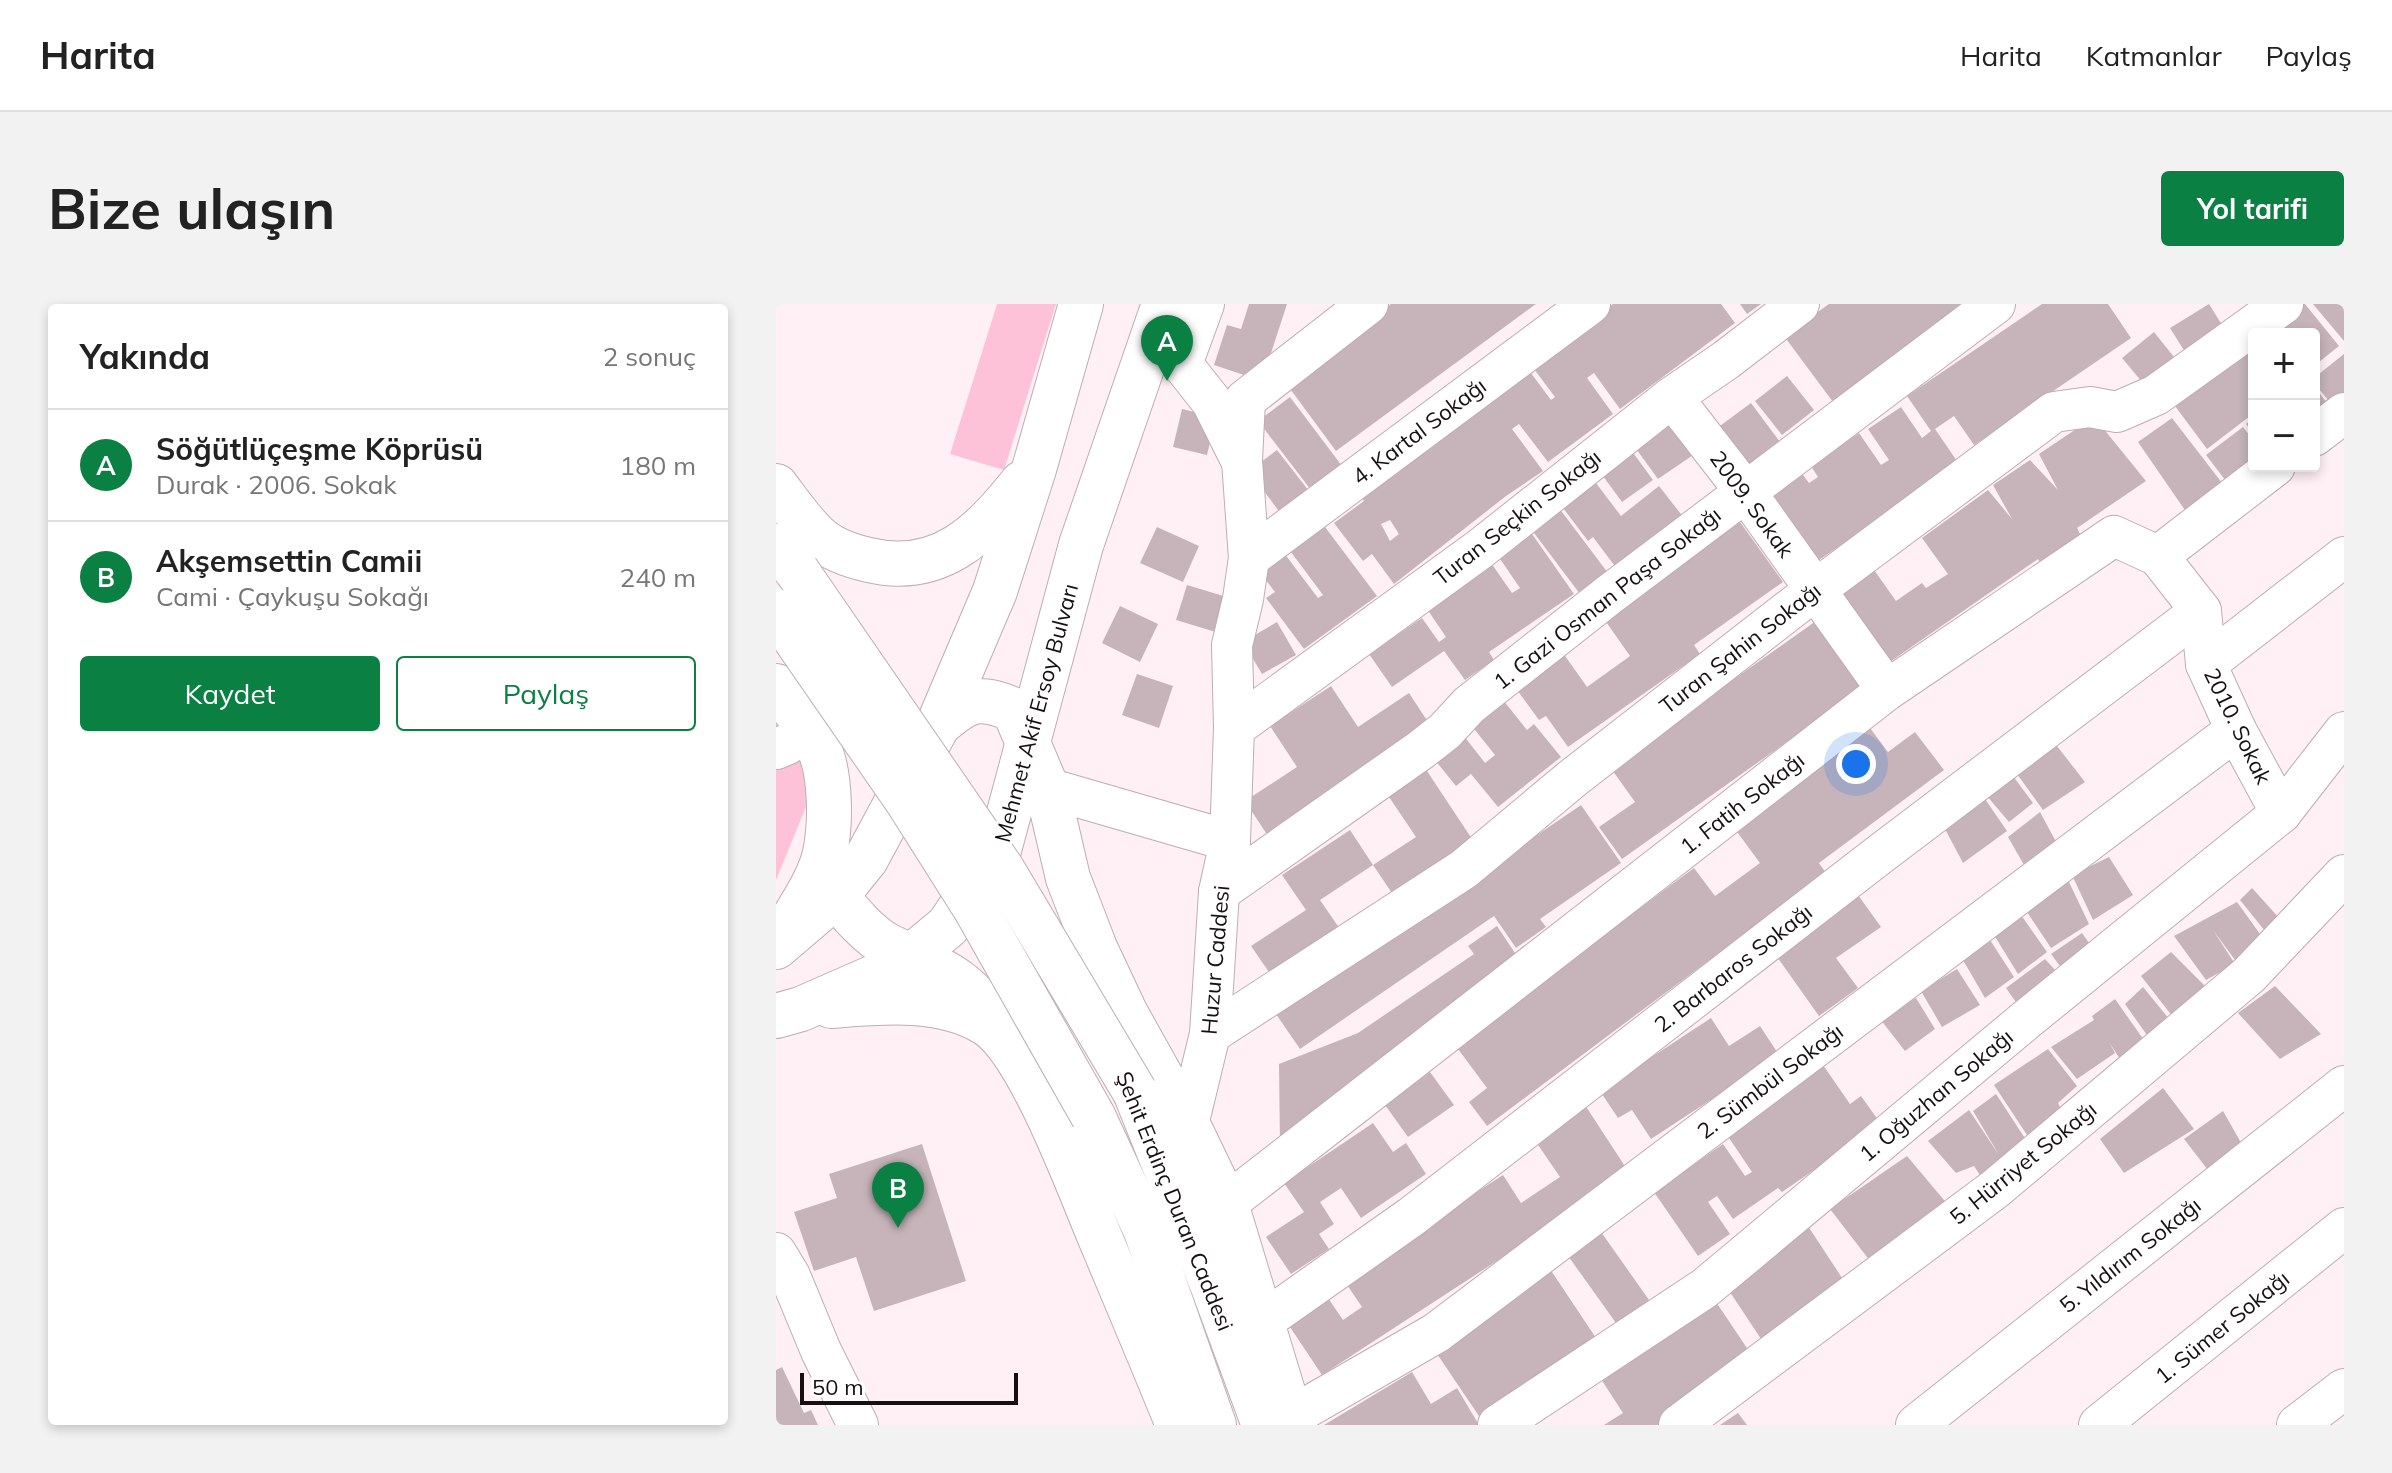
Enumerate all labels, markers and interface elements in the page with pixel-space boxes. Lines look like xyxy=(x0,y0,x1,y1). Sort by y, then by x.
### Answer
text: Harita xyxy=(40,31,156,79)
text: Harita xyxy=(1960,38,2042,73)
text: Katmanlar xyxy=(2086,38,2222,73)
text: Paylaş xyxy=(2266,38,2352,73)
button: Yol tarifi xyxy=(2161,171,2344,246)
text: Bize ulaşın xyxy=(48,173,335,243)
pin: A xyxy=(1141,315,1193,381)
map controls xyxy=(2248,328,2320,472)
button: + xyxy=(2248,328,2320,400)
text: Yakında xyxy=(80,335,210,378)
text: 2 sonuç xyxy=(603,340,696,373)
street label: 4. Kartal Sokağı xyxy=(1346,371,1492,491)
button: − xyxy=(2248,400,2320,472)
text: Söğütlüçeşme Köprüsü xyxy=(156,430,483,468)
street label: Turan Seçkin Sokağı xyxy=(1428,443,1606,591)
street label: 2009. Sokak xyxy=(1704,445,1801,564)
text: A xyxy=(96,449,116,482)
text: 180 m xyxy=(620,449,696,482)
text: Durak · 2006. Sokak xyxy=(156,468,397,501)
street label: 1. Gazi Osman Paşa Sokağı xyxy=(1488,501,1726,695)
text: Akşemsettin Camii xyxy=(156,542,422,580)
text: B xyxy=(97,561,115,594)
text: 240 m xyxy=(620,561,696,594)
street label: Turan Şahin Sokağı xyxy=(1654,576,1826,720)
text: Cami · Çaykuşu Sokağı xyxy=(156,580,429,613)
street label: Mehmet Akif Ersoy Bulvarı xyxy=(988,581,1084,845)
button: Kaydet xyxy=(80,656,380,731)
button: Paylaş xyxy=(396,656,696,731)
street label: 2010. Sokak xyxy=(2198,663,2278,789)
your location xyxy=(1836,744,1876,784)
street label: 1. Fatih Sokağı xyxy=(1674,746,1810,860)
street label: Huzur Caddesi xyxy=(1195,884,1235,1036)
street label: 2. Barbaros Sokağı xyxy=(1648,898,1818,1038)
street label: 2. Sümbül Sokağı xyxy=(1691,1017,1849,1145)
street label: 1. Oğuzhan Sokağı xyxy=(1853,1022,2019,1168)
street label: Şehit Erdinç Duran Caddesi xyxy=(1110,1067,1240,1335)
street label: 5. Hürriyet Sokağı xyxy=(1944,1095,2102,1231)
pin: B xyxy=(872,1162,924,1228)
street label: 5. Yıldırım Sokağı xyxy=(2054,1191,2206,1319)
street label: 1. Sümer Sokağı xyxy=(2149,1264,2295,1390)
scale bar xyxy=(800,1369,1018,1405)
text: 50 m xyxy=(812,1373,863,1401)

